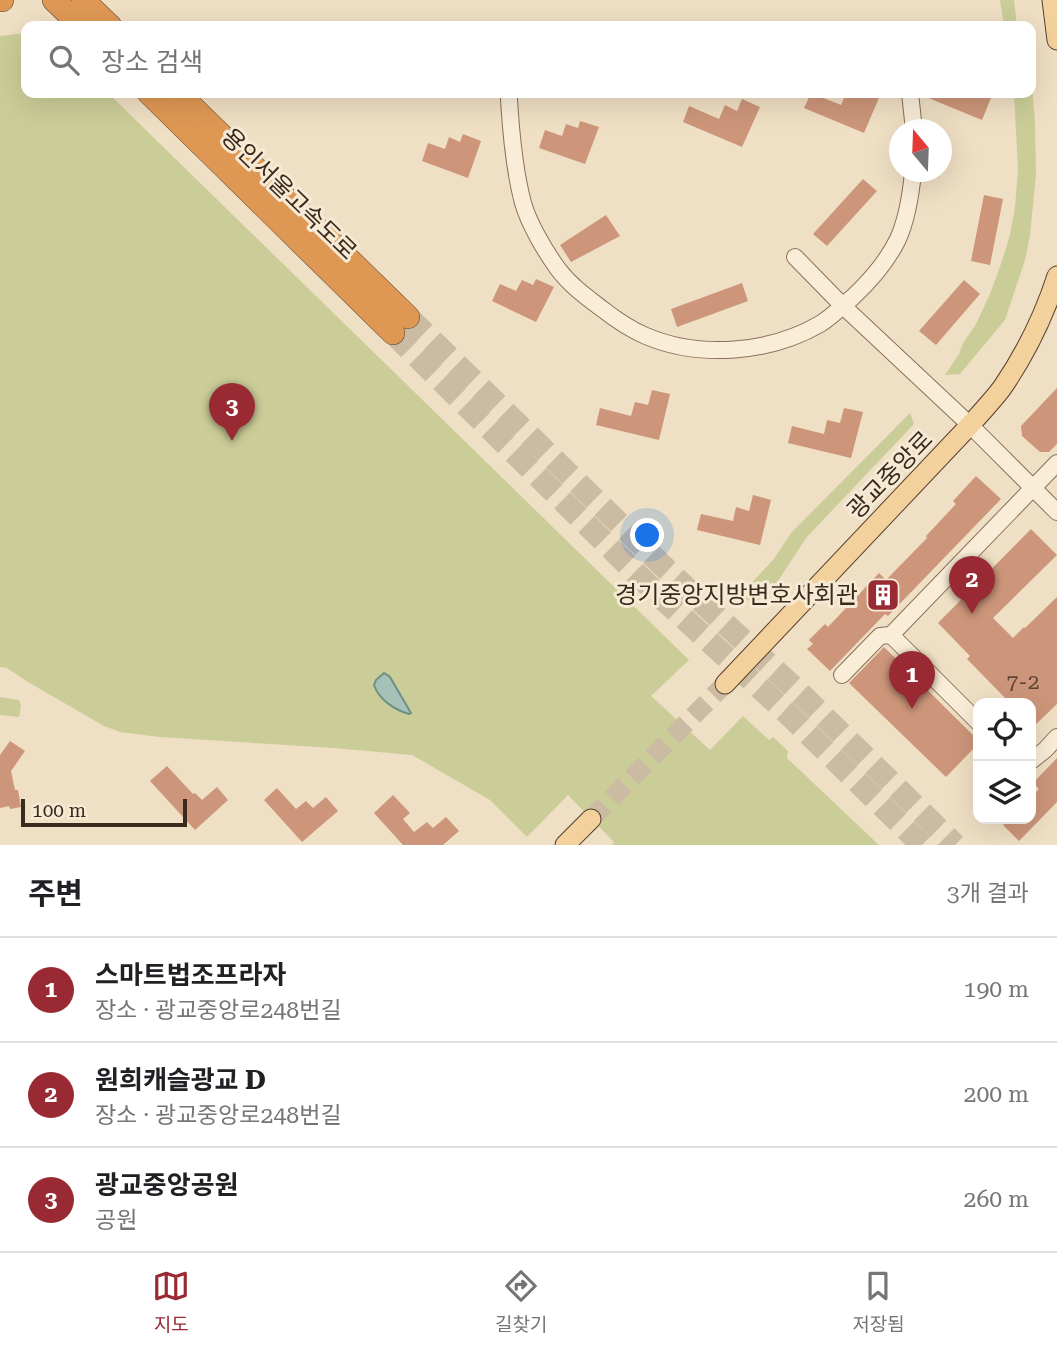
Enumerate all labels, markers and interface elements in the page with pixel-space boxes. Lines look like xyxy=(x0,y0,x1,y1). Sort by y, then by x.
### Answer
search box xyxy=(21,21,1036,98)
icon: search xyxy=(45,41,83,79)
text: 장소 검색 xyxy=(101,47,203,77)
north arrow xyxy=(889,119,952,182)
street label: 용인서울고속도로 xyxy=(216,123,362,265)
pin: 3 xyxy=(209,383,255,441)
street label: 광교중앙로 xyxy=(842,426,938,524)
your location xyxy=(630,518,664,552)
pin: 2 xyxy=(949,556,995,614)
building icon: 경기중앙지방변호사회관 xyxy=(864,576,902,614)
place label: 경기중앙지방변호사회관 xyxy=(615,581,858,609)
pin: 1 xyxy=(889,651,935,709)
house number: 7-2 xyxy=(1007,670,1039,694)
map controls xyxy=(973,698,1036,824)
button: locate xyxy=(973,698,1036,761)
button: layers xyxy=(973,761,1036,824)
scale bar xyxy=(21,796,187,828)
text: 100 m xyxy=(32,799,86,822)
text: 주변 xyxy=(28,876,83,911)
text: 3개 결과 xyxy=(947,880,1029,907)
text: 스마트법조프라자 xyxy=(95,960,286,990)
text: 1 xyxy=(45,976,57,1003)
text: 190 m xyxy=(964,976,1029,1003)
text: 장소 · 광교중앙로248번길 xyxy=(95,997,342,1024)
text: 원희캐슬광교 D xyxy=(95,1065,266,1095)
text: 2 xyxy=(45,1081,57,1108)
text: 200 m xyxy=(964,1081,1029,1108)
text: 장소 · 광교중앙로248번길 xyxy=(95,1102,342,1129)
text: 광교중앙공원 xyxy=(95,1170,239,1200)
text: 3 xyxy=(45,1186,57,1213)
text: 260 m xyxy=(964,1186,1029,1213)
text: 공원 xyxy=(95,1207,137,1234)
tab: 지도 xyxy=(152,1267,190,1336)
tab: 길찾기 xyxy=(495,1267,547,1336)
tab: 저장됨 xyxy=(852,1267,905,1336)

